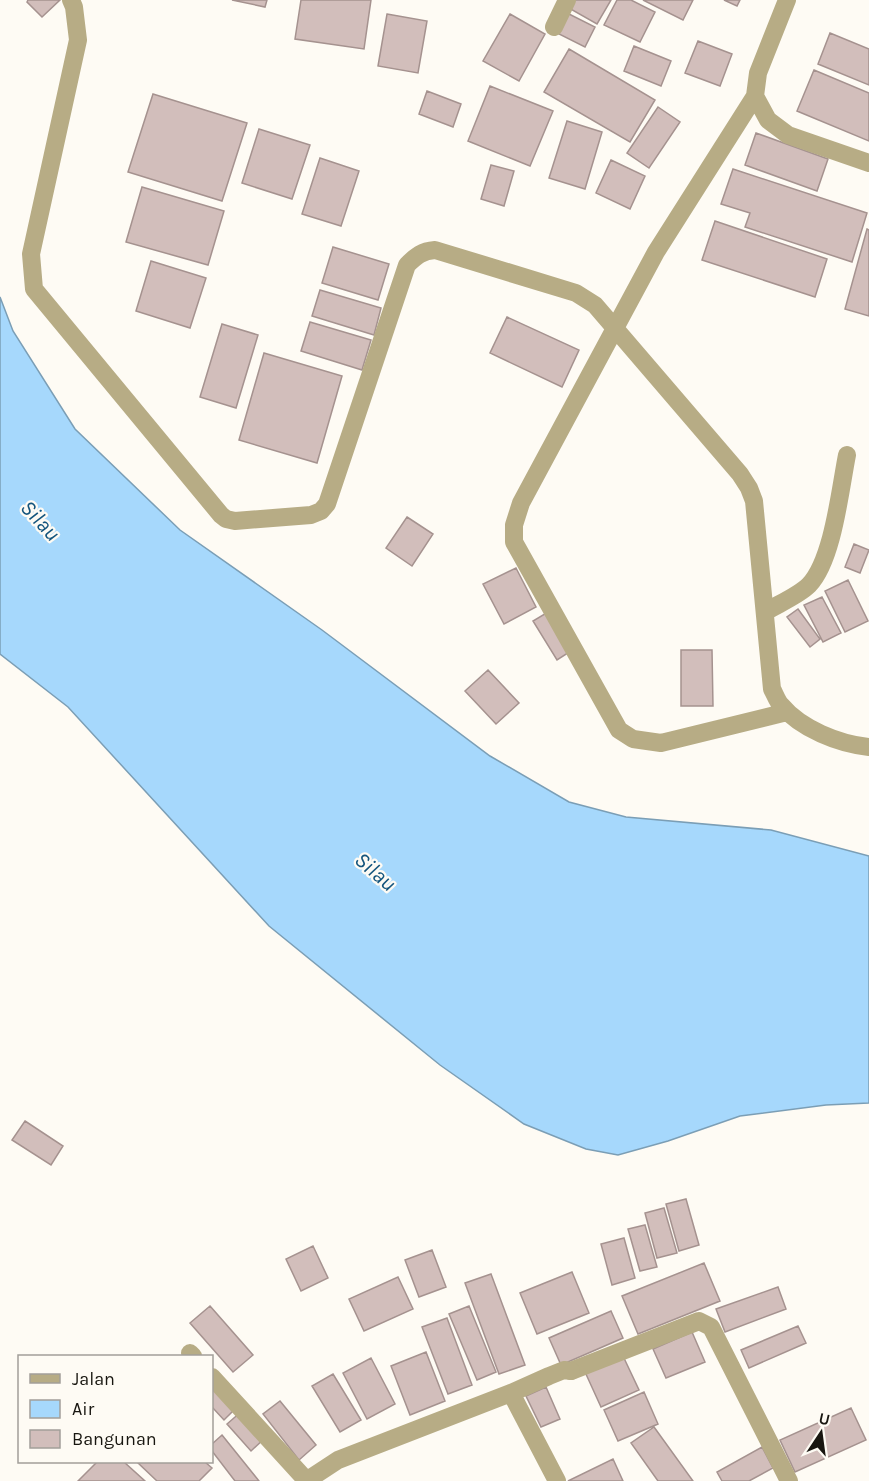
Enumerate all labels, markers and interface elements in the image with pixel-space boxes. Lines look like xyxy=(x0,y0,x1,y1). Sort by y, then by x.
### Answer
water label: Silau xyxy=(15,495,66,547)
water label: Silau xyxy=(349,847,401,897)
legend xyxy=(18,1355,213,1463)
text: Jalan xyxy=(72,1368,115,1390)
text: Air xyxy=(72,1398,95,1420)
north arrow xyxy=(791,1403,851,1463)
text: U xyxy=(817,1408,832,1429)
text: Bangunan xyxy=(72,1428,157,1450)

